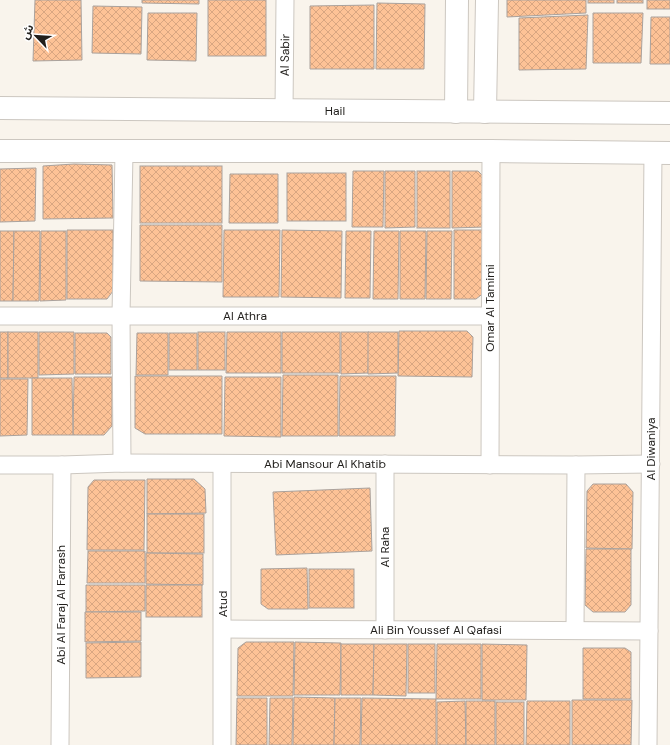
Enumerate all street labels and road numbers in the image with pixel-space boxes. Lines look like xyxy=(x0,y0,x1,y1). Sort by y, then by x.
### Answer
street label: Al Sabir xyxy=(277,33,293,76)
street label: Hail xyxy=(325,103,345,119)
street label: Omar Al Tamimi xyxy=(482,264,498,352)
street label: Al Athra xyxy=(223,308,267,324)
street label: Al Diwaniya xyxy=(643,417,659,481)
street label: Abi Mansour Al Khatib xyxy=(264,456,386,472)
street label: Al Raha xyxy=(377,527,393,567)
street label: Abi Al Faraj Al Farrash xyxy=(53,545,69,665)
street label: Atud xyxy=(215,591,231,617)
street label: Ali Bin Youssef Al Qafasi xyxy=(370,622,502,638)

